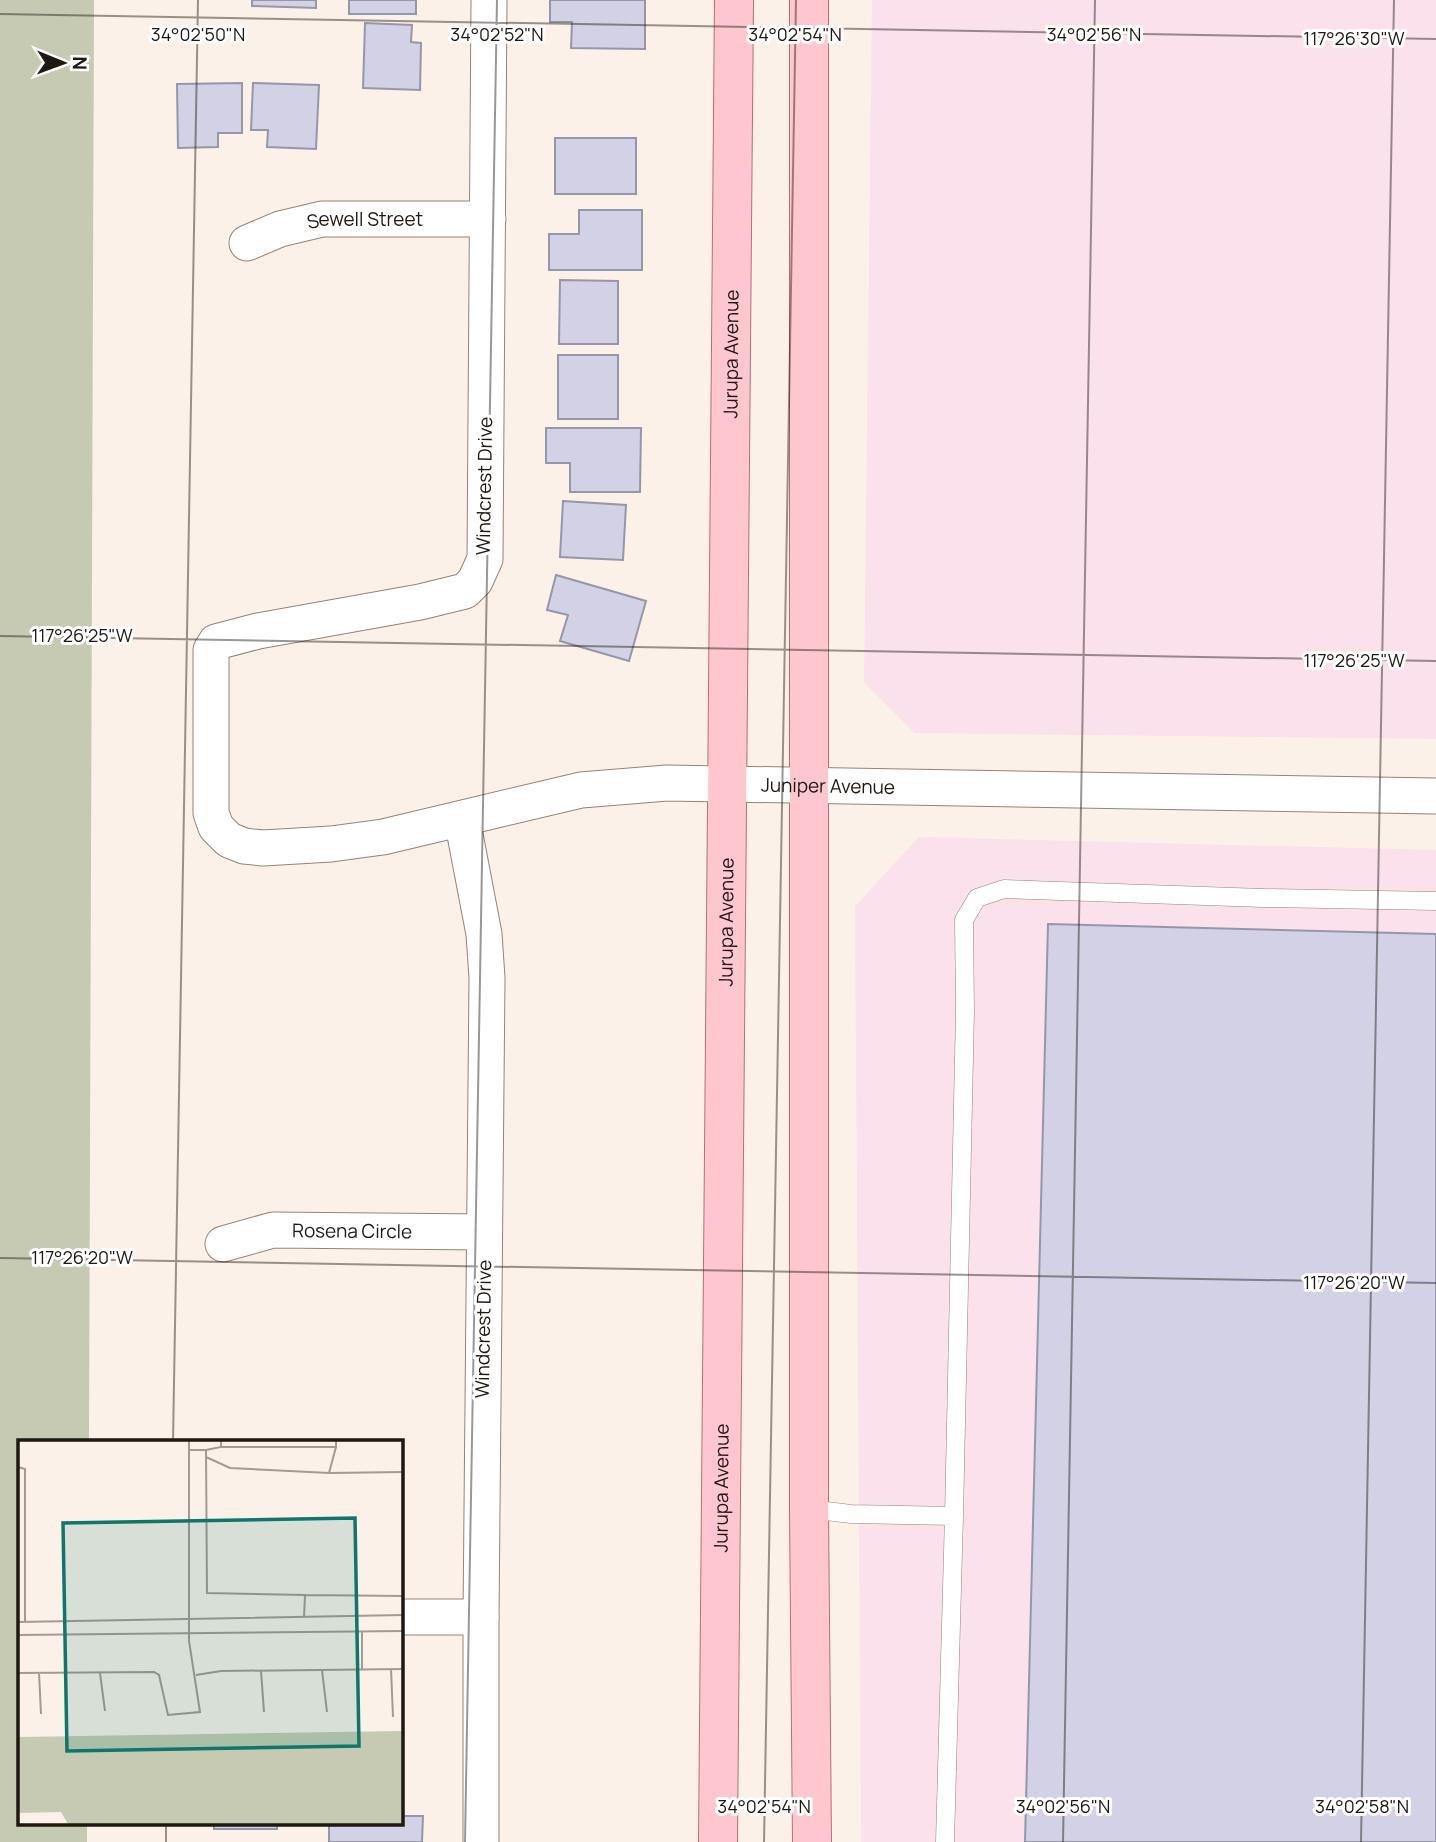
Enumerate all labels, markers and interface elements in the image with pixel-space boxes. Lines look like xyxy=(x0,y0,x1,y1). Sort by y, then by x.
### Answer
text: 34°02'50"N xyxy=(151,22,245,46)
text: 34°02'52"N xyxy=(450,22,544,46)
text: 34°02'54"N xyxy=(748,22,842,46)
text: 34°02'56"N xyxy=(1047,22,1141,46)
text: 117°26'30"W xyxy=(1303,26,1405,50)
north arrow xyxy=(28,28,98,98)
text: N xyxy=(67,56,93,70)
street label: Sewell Street xyxy=(304,206,423,235)
street label: Jurupa Avenue xyxy=(717,289,744,419)
street label: Windcrest Drive xyxy=(470,417,498,555)
text: 117°26'25"W xyxy=(32,623,133,647)
text: 117°26'25"W xyxy=(1304,648,1405,672)
street label: Juniper Avenue xyxy=(761,772,895,800)
street label: Jurupa Avenue xyxy=(712,857,740,987)
street label: Rosena Circle xyxy=(292,1217,412,1244)
text: 117°26'20"W xyxy=(31,1245,133,1269)
street label: Windcrest Drive xyxy=(469,1260,497,1398)
text: 117°26'20"W xyxy=(1303,1270,1405,1294)
street label: Jurupa Avenue xyxy=(708,1423,735,1553)
inset map xyxy=(18,1440,402,1825)
text: 34°02'54"N xyxy=(717,1794,811,1818)
text: 34°02'56"N xyxy=(1016,1794,1110,1818)
text: 34°02'58"N xyxy=(1315,1794,1409,1818)

